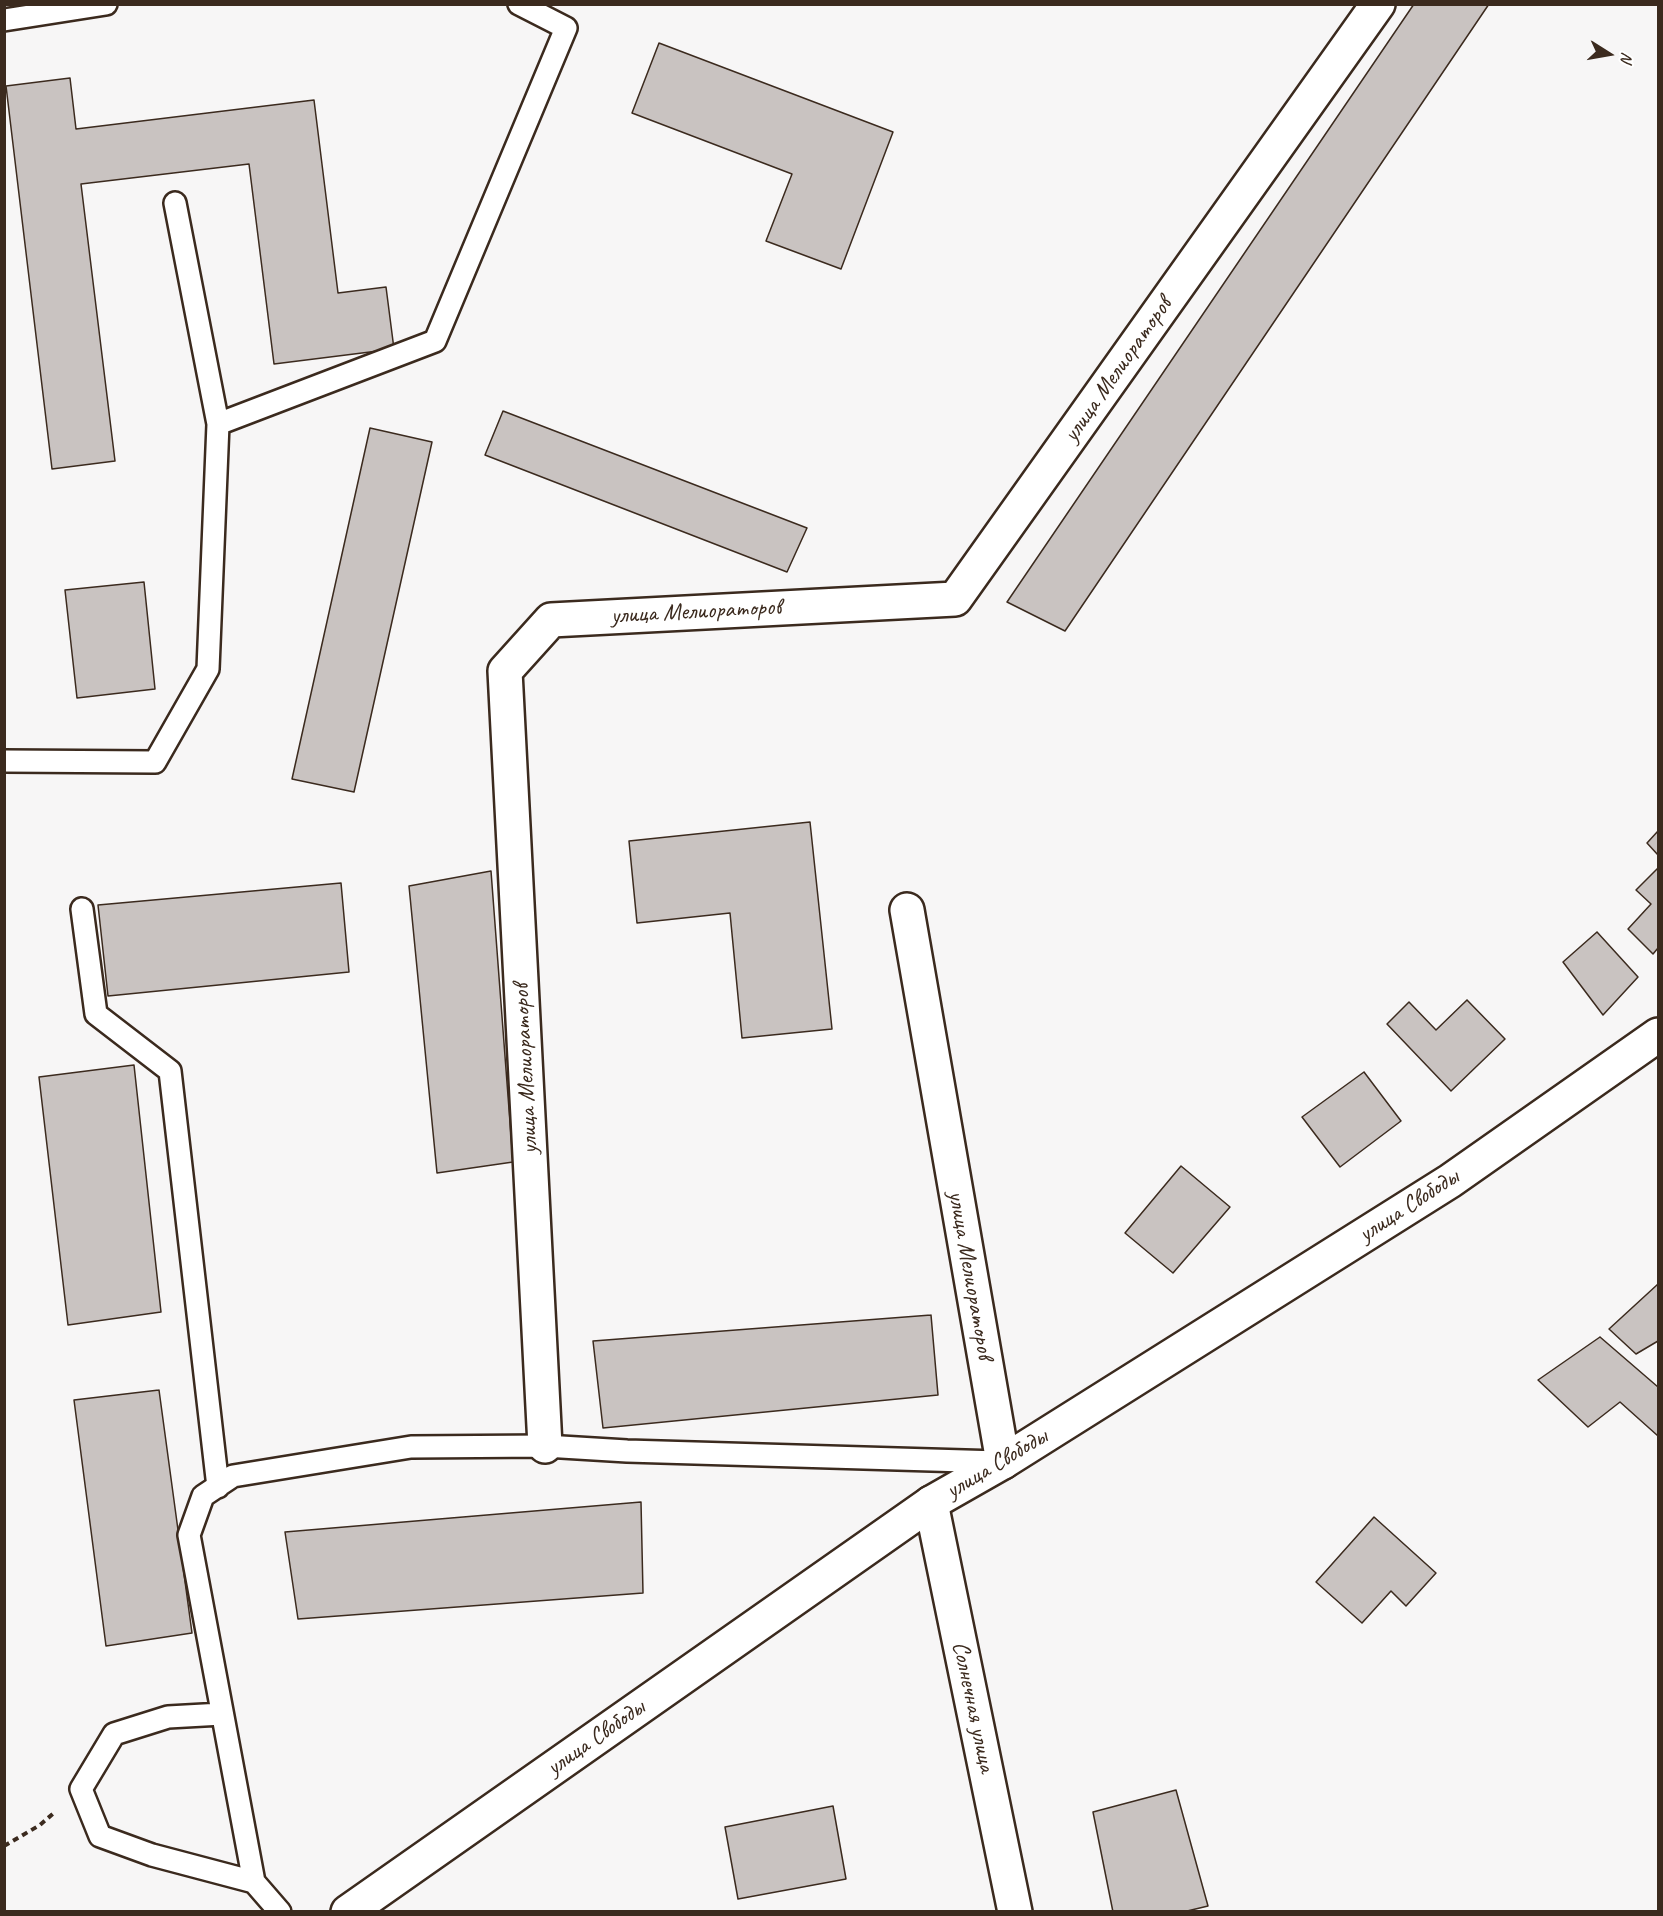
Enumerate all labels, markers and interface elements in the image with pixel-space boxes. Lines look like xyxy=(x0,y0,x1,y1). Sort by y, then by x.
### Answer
north arrow xyxy=(1579,24,1639,84)
text: N xyxy=(1616,51,1637,64)
street label: улица Мелиораторов xyxy=(1057,292,1179,448)
street label: улица Мелиораторов xyxy=(610,593,782,631)
street label: улица Мелиораторов xyxy=(507,983,545,1155)
street label: улица Свободы xyxy=(1354,1163,1464,1249)
street label: улица Мелиораторов xyxy=(941,1189,999,1361)
street label: улица Свободы xyxy=(941,1422,1053,1506)
street label: Солнечная улица xyxy=(945,1639,1001,1775)
street label: улица Свободы xyxy=(541,1694,651,1782)

